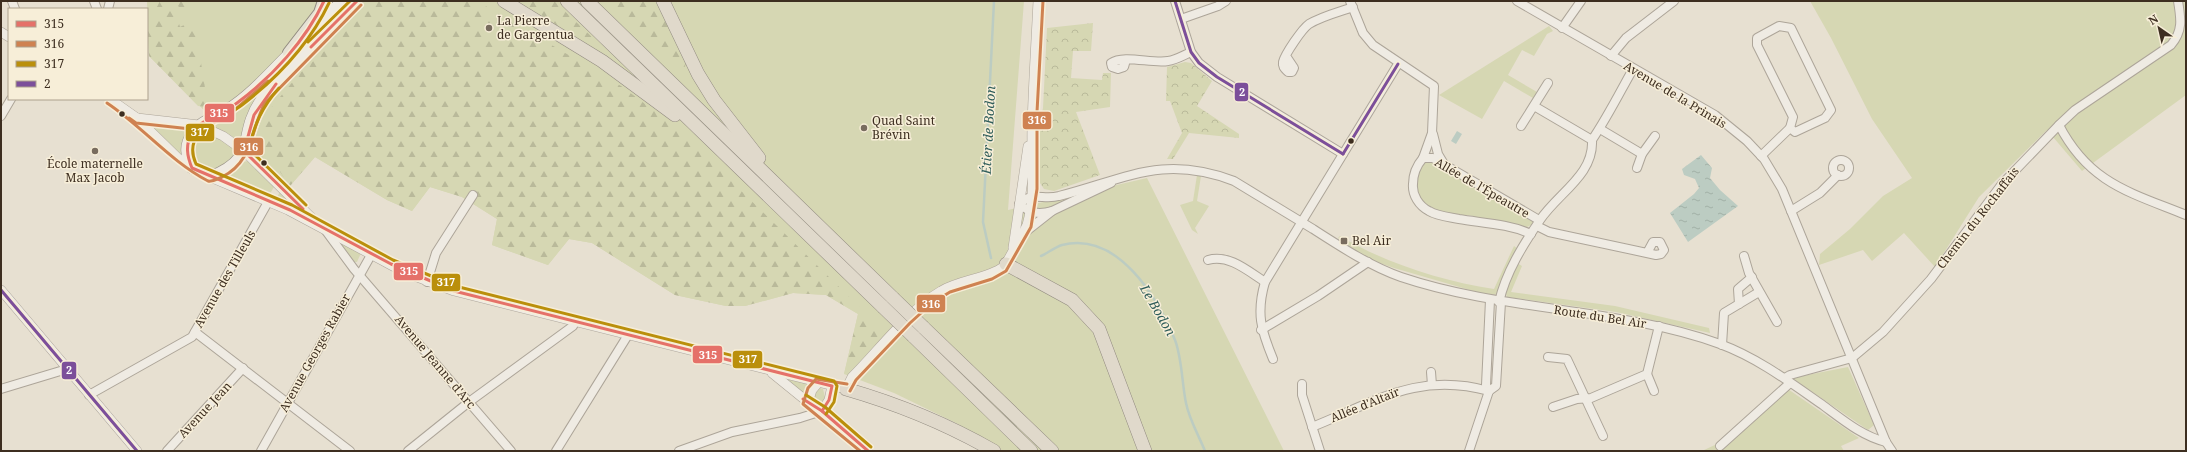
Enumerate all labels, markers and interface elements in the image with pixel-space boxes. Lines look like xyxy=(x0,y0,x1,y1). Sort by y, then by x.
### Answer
legend xyxy=(8,8,148,100)
north arrow xyxy=(2139,8,2179,48)
text: N xyxy=(2145,10,2161,28)
place label: La Pierre de Gargentua xyxy=(497,12,574,43)
text: 315 xyxy=(44,15,64,32)
marker: La Pierre de Gargentua xyxy=(484,23,494,33)
text: 316 xyxy=(44,35,64,52)
text: 317 xyxy=(44,55,64,72)
street label: Avenue de la Prinais xyxy=(1621,57,1730,132)
text: 2 xyxy=(44,75,51,92)
line badge: 2 xyxy=(1234,82,1249,102)
text: 2 xyxy=(1239,84,1245,99)
water label: Étier de Bodon xyxy=(977,85,999,176)
line badge: 315 xyxy=(204,103,235,123)
text: 315 xyxy=(210,105,228,120)
unlabelled marker xyxy=(117,109,127,119)
line badge: 316 xyxy=(1022,111,1052,130)
place label: Quad Saint Brévin xyxy=(872,112,935,143)
text: 316 xyxy=(1028,112,1046,127)
line badge: 317 xyxy=(185,123,215,142)
marker: Quad Saint Brévin xyxy=(859,123,869,133)
text: 317 xyxy=(191,124,209,139)
unlabelled marker xyxy=(1346,136,1356,146)
line badge: 316 xyxy=(233,137,264,156)
text: 316 xyxy=(240,139,258,154)
marker: École maternelle Max Jacob xyxy=(90,146,100,156)
street label: Allée de l'Épeautre xyxy=(1432,153,1533,222)
place label: École maternelle Max Jacob xyxy=(47,155,143,186)
unlabelled marker xyxy=(259,158,269,168)
street label: Chemin du Rochaffais xyxy=(1932,163,2023,272)
street label: Avenue des Tilleuls xyxy=(190,227,259,331)
place label: Bel Air xyxy=(1352,232,1391,249)
marker: Bel Air xyxy=(1339,236,1349,246)
line badge: 315 xyxy=(393,262,424,281)
text: 315 xyxy=(400,263,418,278)
line badge: 317 xyxy=(431,273,461,292)
text: 317 xyxy=(437,274,455,289)
water label: Le Bodon xyxy=(1136,280,1180,339)
street label: Avenue Georges Rabier xyxy=(275,290,354,415)
line badge: 316 xyxy=(916,294,946,313)
text: 316 xyxy=(922,296,940,311)
street label: Route du Bel Air xyxy=(1553,301,1648,332)
street label: Avenue Jeanne d'Arc xyxy=(391,311,480,412)
line badge: 315 xyxy=(692,345,723,364)
text: 315 xyxy=(699,347,717,362)
line badge: 317 xyxy=(732,350,763,369)
text: 317 xyxy=(739,351,757,366)
line badge: 2 xyxy=(61,361,77,380)
text: 2 xyxy=(66,362,72,377)
street label: Avenue Jean xyxy=(174,378,235,441)
street label: Allée d'Altaïr xyxy=(1328,383,1402,426)

